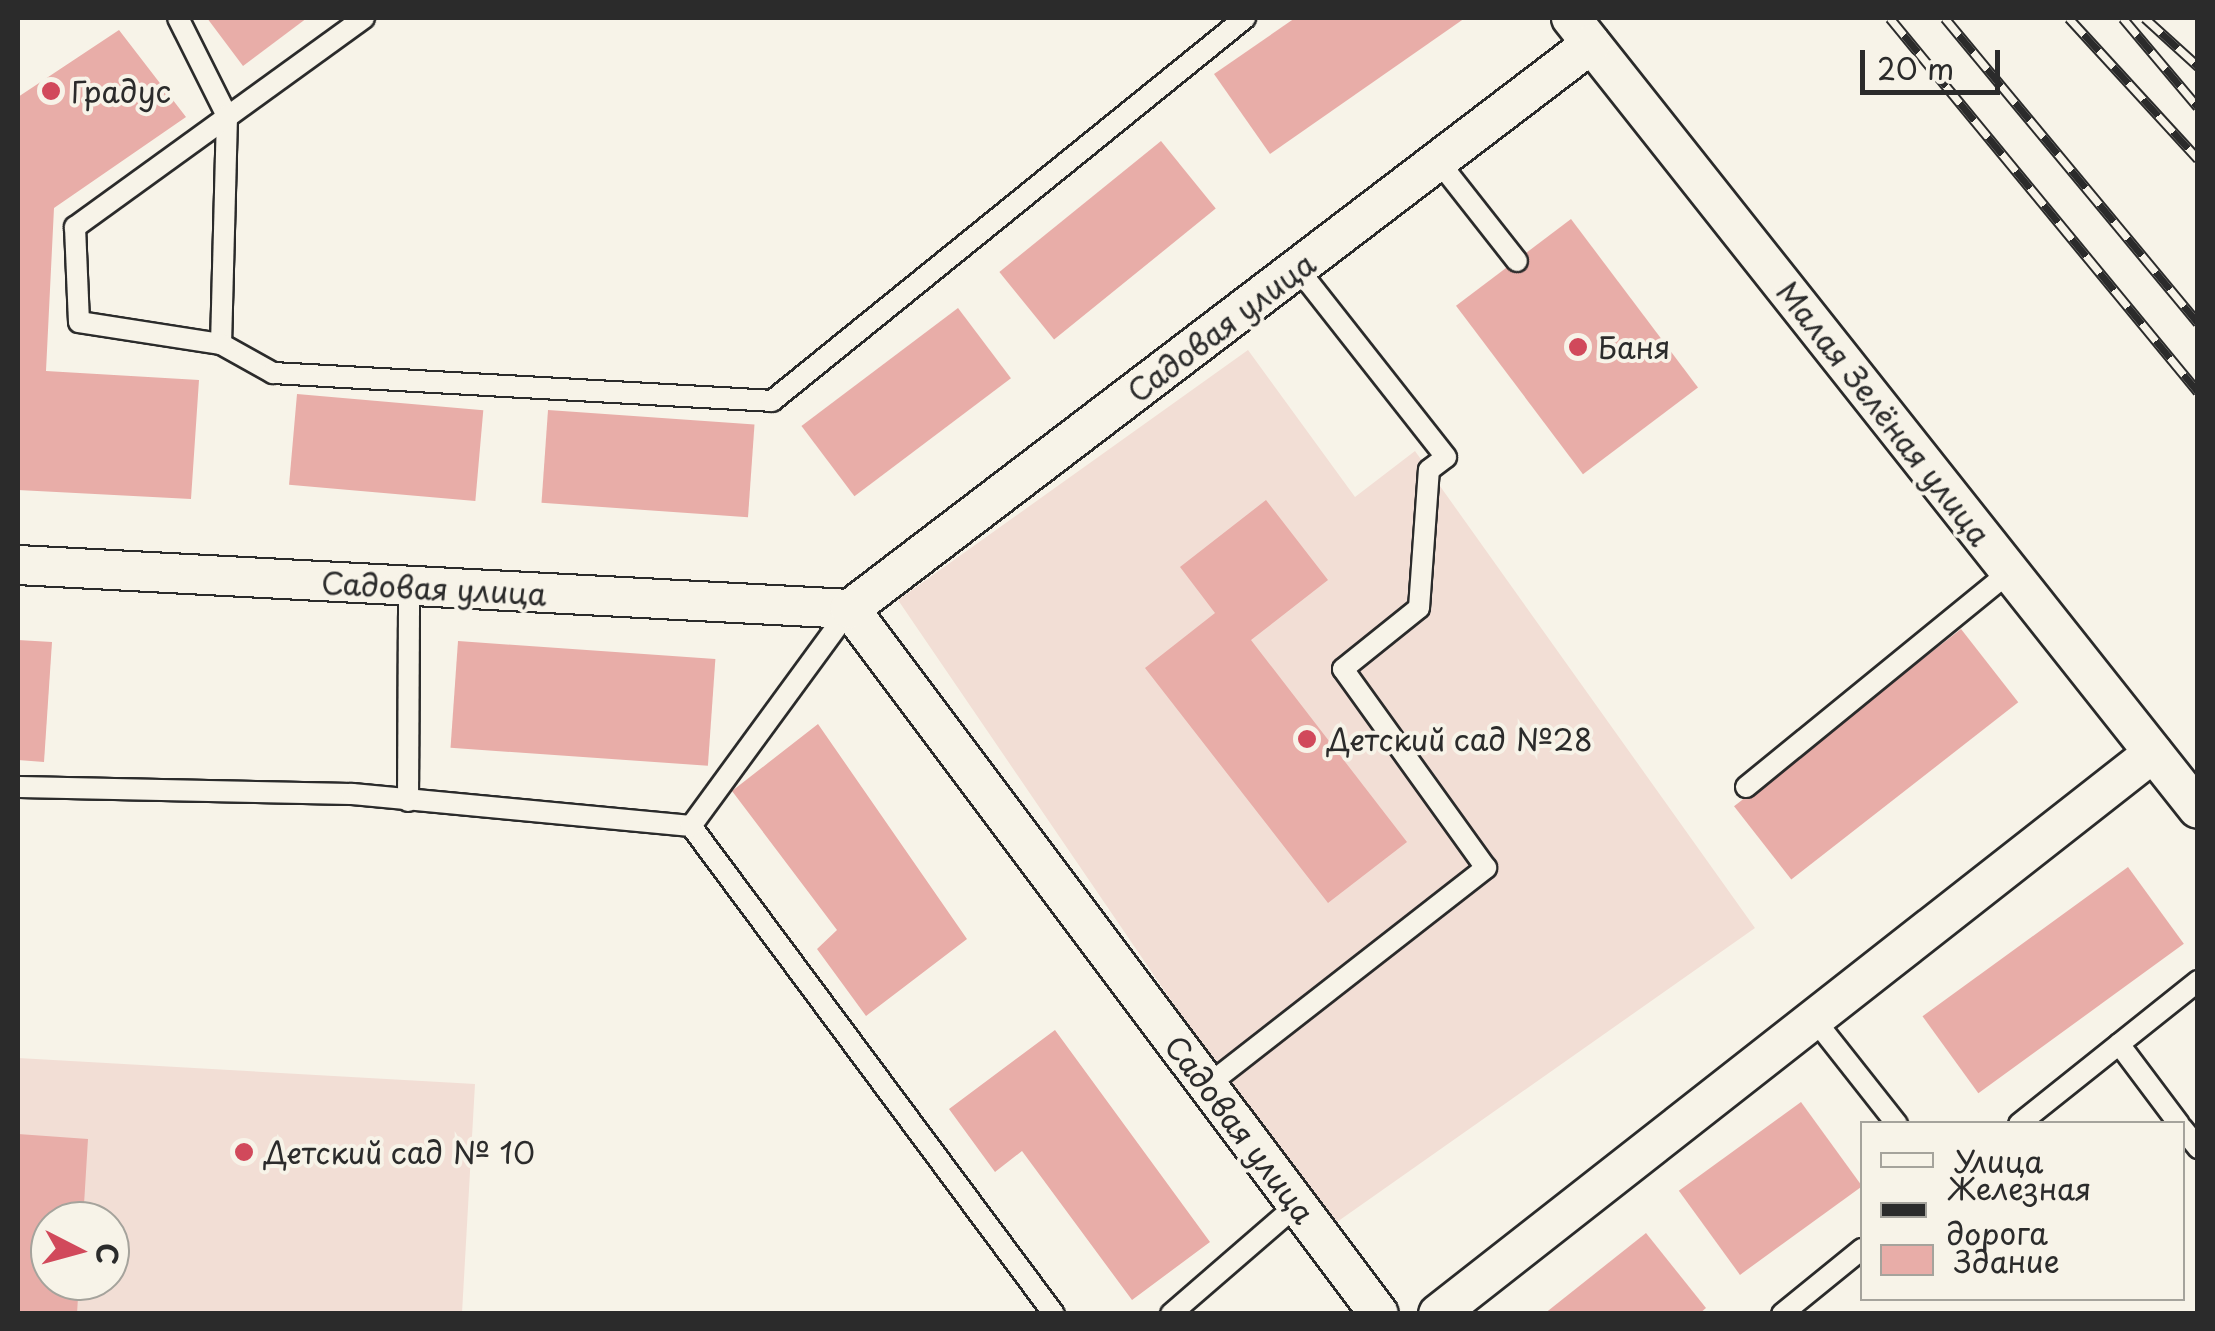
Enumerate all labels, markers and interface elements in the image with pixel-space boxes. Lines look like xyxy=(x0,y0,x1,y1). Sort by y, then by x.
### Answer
scale bar xyxy=(1865,30,2005,92)
text: 20 m xyxy=(1877,45,1954,90)
place label: Градус xyxy=(71,73,171,109)
marker: Градус xyxy=(40,80,62,102)
street label: Садовая улица xyxy=(1120,244,1322,410)
street label: Малая Зелёная улица xyxy=(1769,273,1999,553)
place label: Баня xyxy=(1598,329,1670,365)
marker: Баня xyxy=(1567,336,1589,358)
street label: Садовая улица xyxy=(320,564,548,612)
place label: Детский сад №28 xyxy=(1327,721,1595,757)
marker: Детский сад №28 xyxy=(1296,728,1318,750)
street label: Садовая улица xyxy=(1157,1028,1323,1230)
legend xyxy=(1860,1121,2185,1301)
place label: Детский сад № 10 xyxy=(264,1134,537,1170)
text: Улица xyxy=(1954,1138,2043,1183)
marker: Детский сад № 10 xyxy=(233,1141,255,1163)
text: Железная дорога xyxy=(1947,1165,2092,1255)
north arrow xyxy=(30,1201,130,1301)
text: Здание xyxy=(1954,1238,2060,1283)
text: С xyxy=(86,1241,131,1267)

